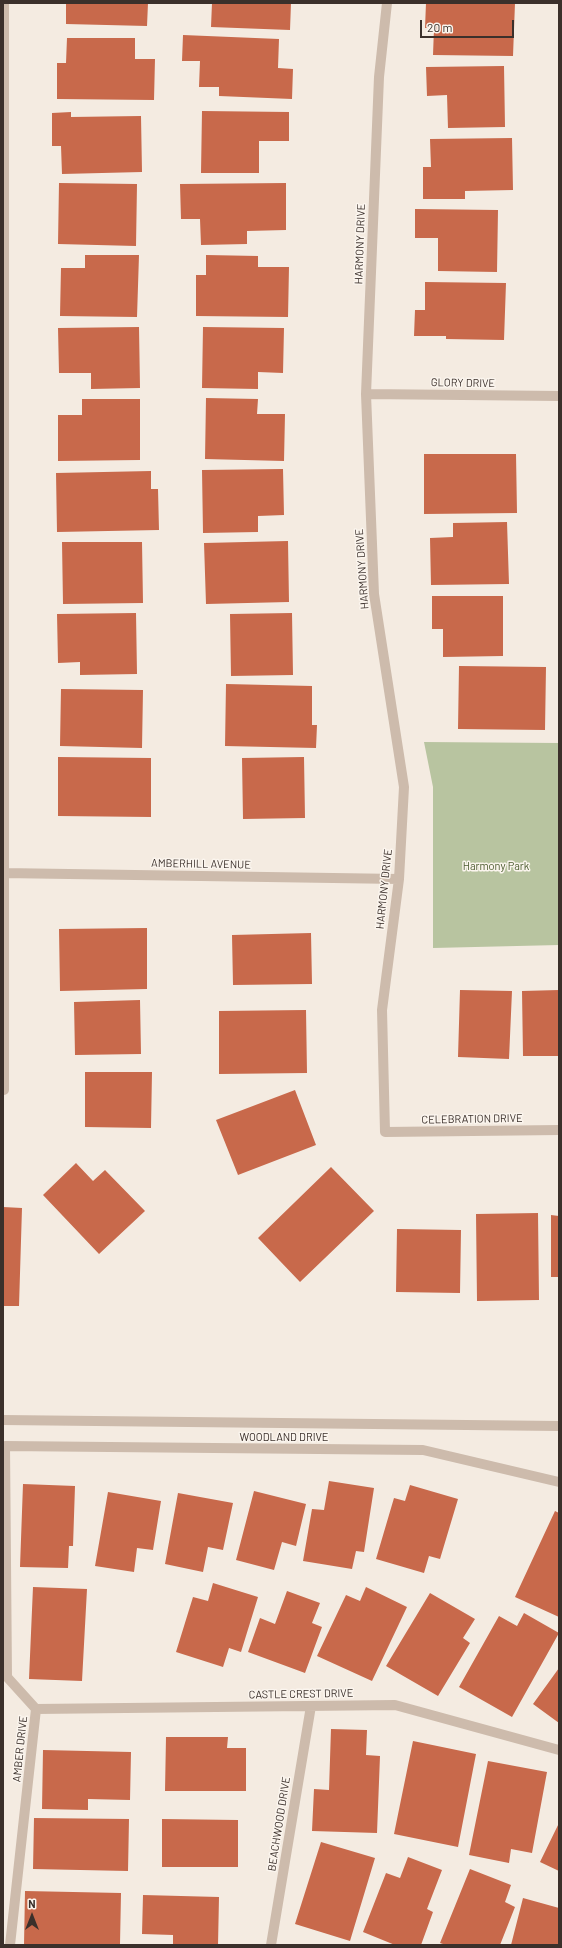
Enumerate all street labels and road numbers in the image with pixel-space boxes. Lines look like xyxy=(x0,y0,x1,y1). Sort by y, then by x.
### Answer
street label: HARMONY DRIVE xyxy=(352,203,368,285)
street label: GLORY DRIVE xyxy=(431,376,495,390)
street label: HARMONY DRIVE xyxy=(353,528,371,610)
street label: HARMONY DRIVE xyxy=(373,848,395,930)
street label: AMBERHILL AVENUE xyxy=(151,857,251,871)
street label: CELEBRATION DRIVE xyxy=(421,1112,523,1126)
street label: WOODLAND DRIVE xyxy=(240,1430,328,1444)
street label: CASTLE CREST DRIVE xyxy=(249,1686,353,1702)
street label: AMBER DRIVE xyxy=(10,1715,30,1783)
street label: BEACHWOOD DRIVE xyxy=(265,1776,293,1872)

